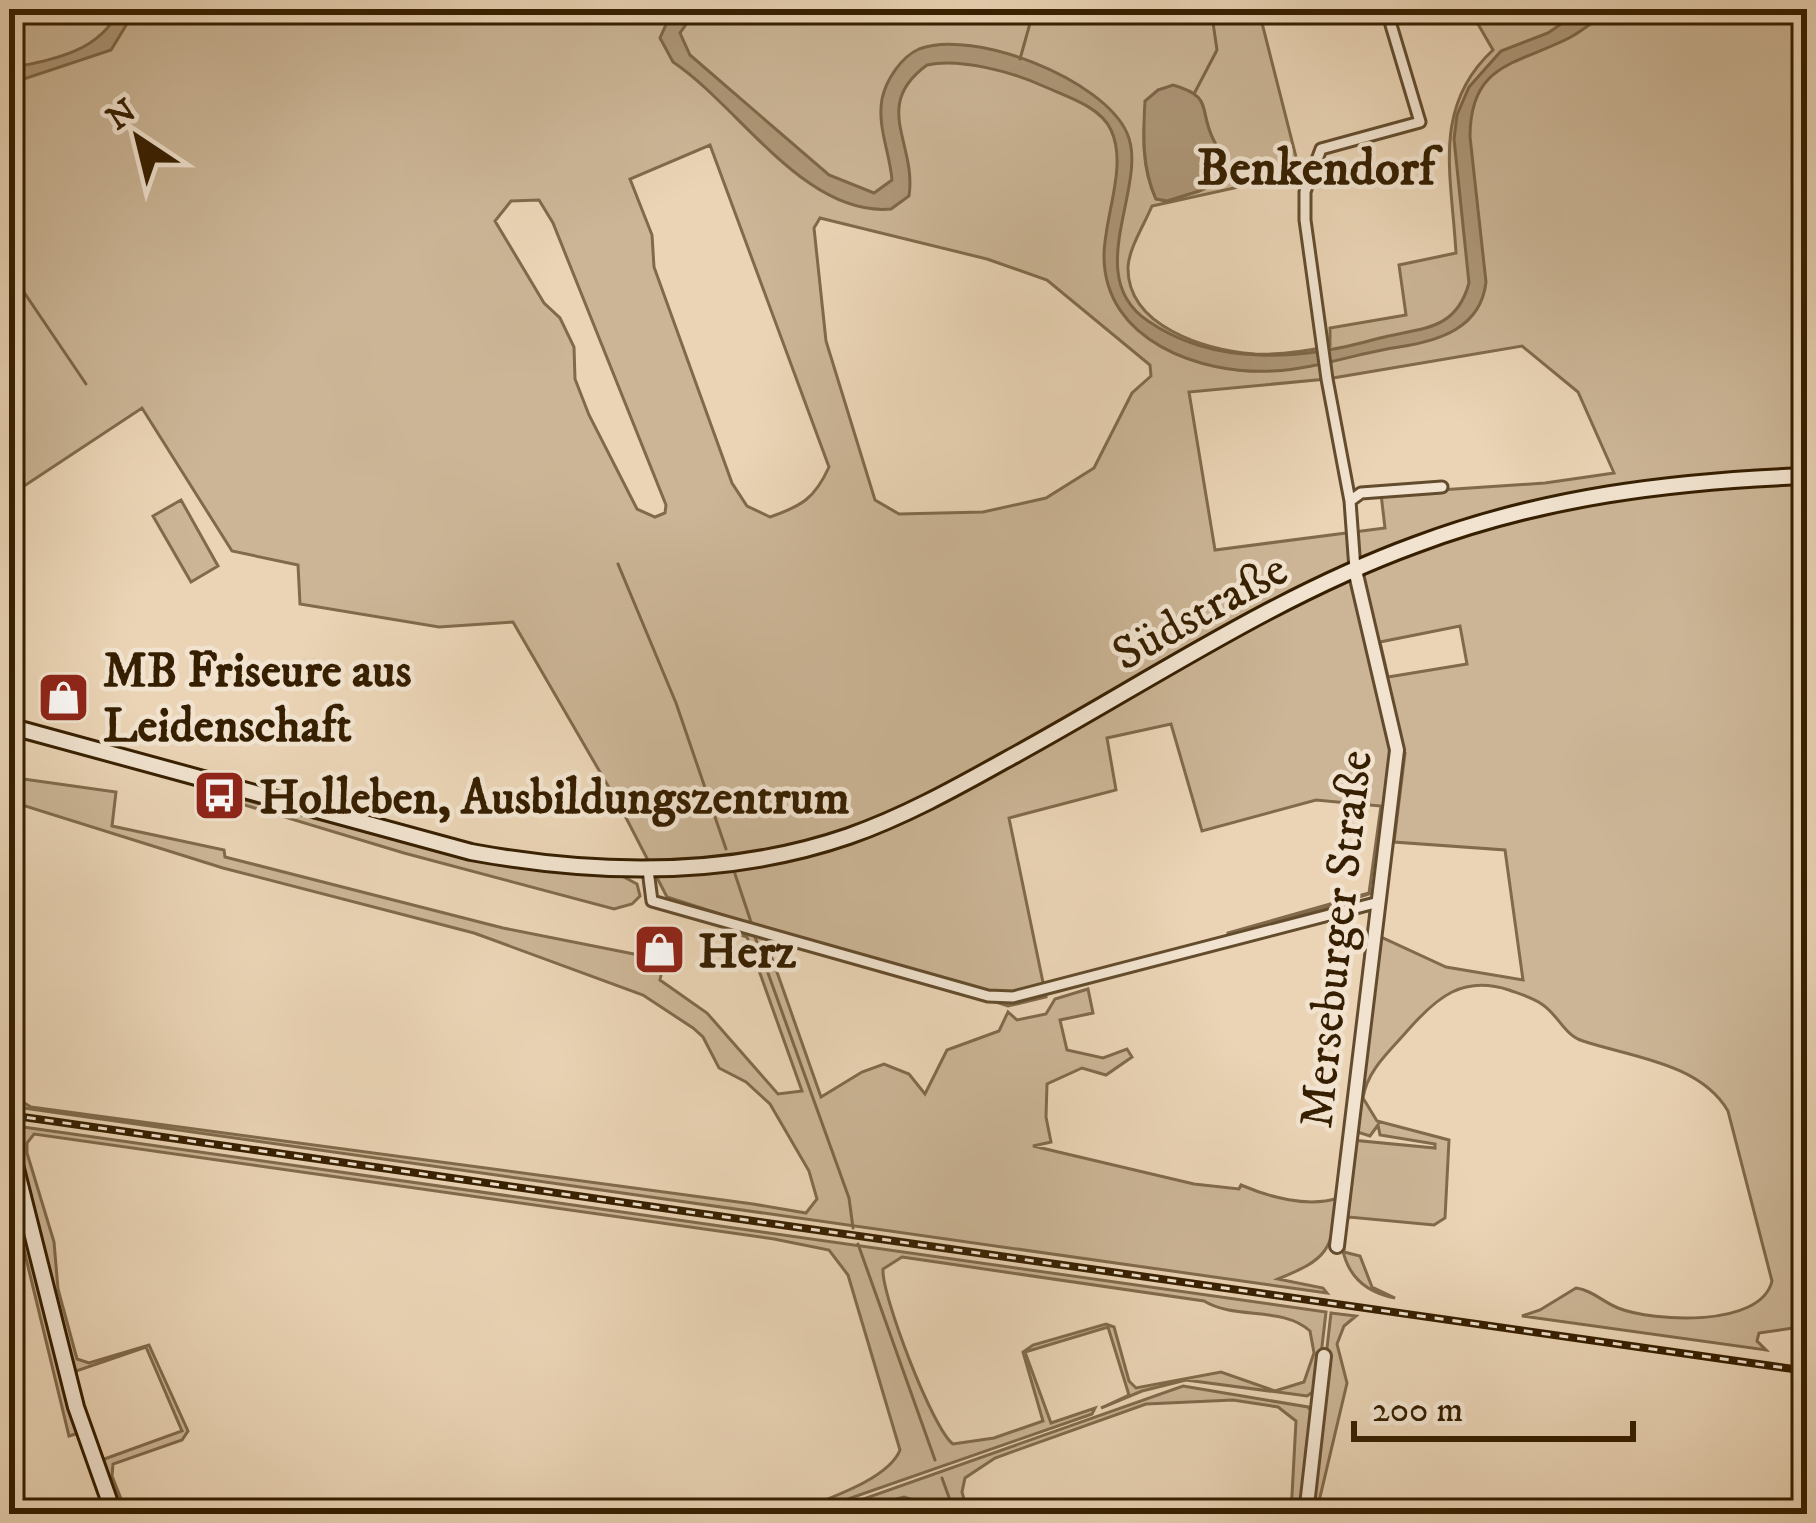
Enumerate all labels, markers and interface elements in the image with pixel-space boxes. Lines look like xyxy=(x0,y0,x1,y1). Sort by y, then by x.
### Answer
north arrow xyxy=(78,78,198,198)
text: N xyxy=(99,91,145,140)
district label: Benkendorf xyxy=(1197,137,1444,201)
street label: Südstraße xyxy=(1102,540,1298,685)
place label: MB Friseure aus Leidenschaft xyxy=(103,642,412,757)
shop icon: MB Friseure aus Leidenschaft xyxy=(36,669,92,725)
street label: Merseburger Straße xyxy=(1287,747,1387,1131)
bus stop icon: Holleben, Ausbildungszentrum xyxy=(192,768,248,824)
place label: Holleben, Ausbildungszentrum xyxy=(259,769,850,829)
shop icon: Herz xyxy=(631,922,687,978)
place label: Herz xyxy=(698,923,796,983)
scale bar xyxy=(1354,1367,1633,1441)
text: 200 m xyxy=(1372,1388,1463,1433)

